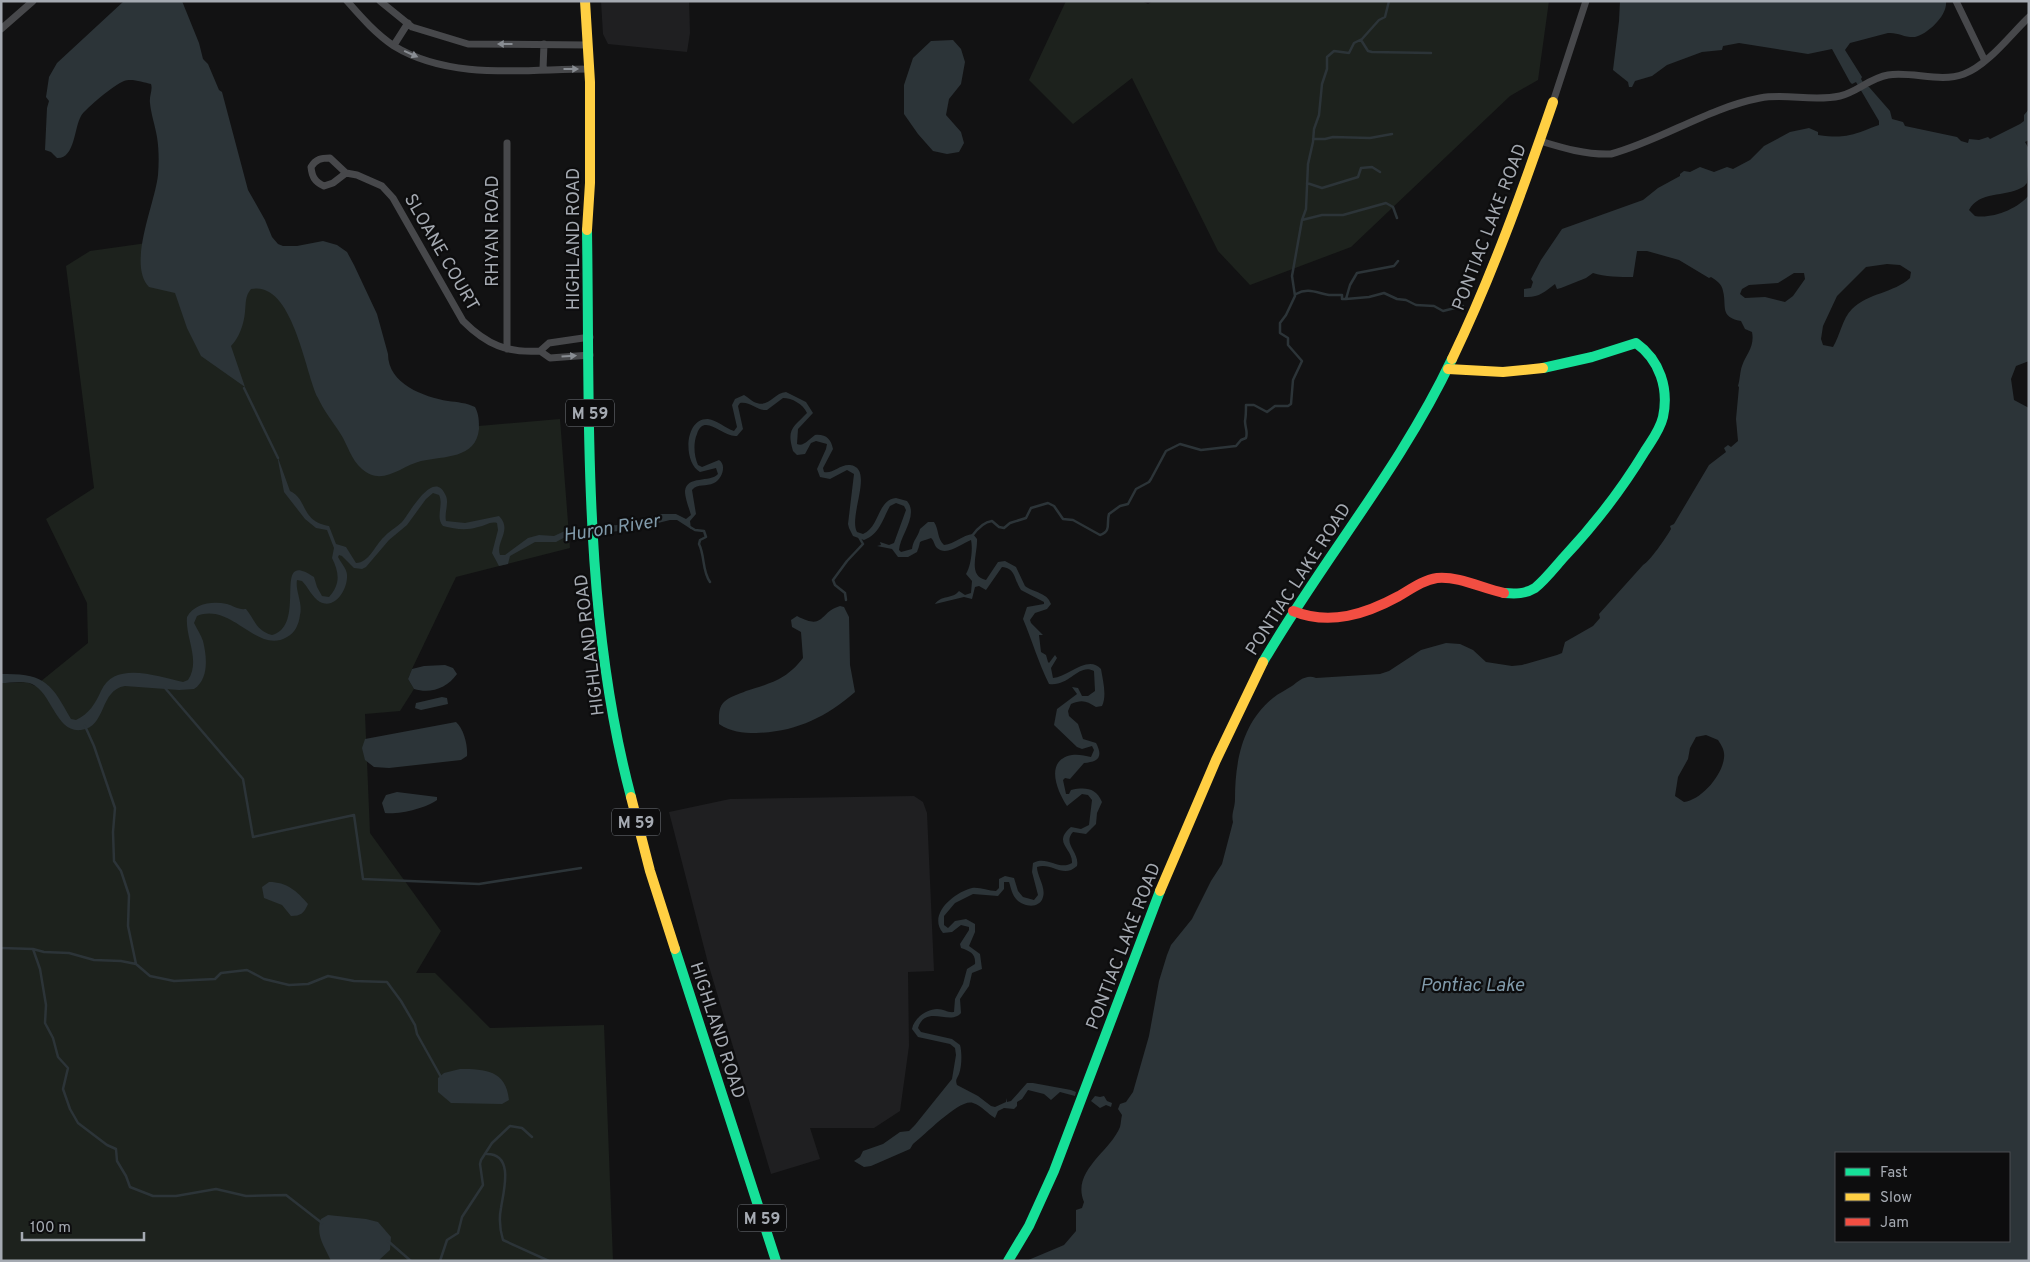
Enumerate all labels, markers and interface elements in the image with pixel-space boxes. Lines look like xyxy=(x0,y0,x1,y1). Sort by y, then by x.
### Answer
one-way arrow xyxy=(496,40,512,48)
one-way arrow xyxy=(404,50,418,58)
one-way arrow xyxy=(563,65,579,73)
street label: PONTIAC LAKE ROAD xyxy=(1448,141,1533,314)
street label: HIGHLAND ROAD xyxy=(563,168,586,310)
street label: RHYAN ROAD xyxy=(482,175,505,287)
street label: SLOANE COURT xyxy=(398,190,484,316)
one-way arrow xyxy=(561,352,577,360)
road number: M 59 xyxy=(566,399,614,426)
street label: PONTIAC LAKE ROAD xyxy=(1241,499,1357,660)
water label: Huron River xyxy=(561,509,663,548)
street label: HIGHLAND ROAD xyxy=(570,573,611,717)
road number: M 59 xyxy=(612,809,660,836)
street label: PONTIAC LAKE ROAD xyxy=(1082,860,1167,1033)
street label: HIGHLAND ROAD xyxy=(684,959,750,1102)
water label: Pontiac Lake xyxy=(1420,974,1524,998)
legend xyxy=(1835,1152,2010,1242)
text: Fast xyxy=(1880,1164,1908,1183)
text: Slow xyxy=(1880,1189,1912,1208)
road number: M 59 xyxy=(738,1204,786,1232)
scale bar xyxy=(22,1210,145,1242)
text: Jam xyxy=(1880,1214,1909,1233)
text: 100 m xyxy=(30,1219,71,1238)

